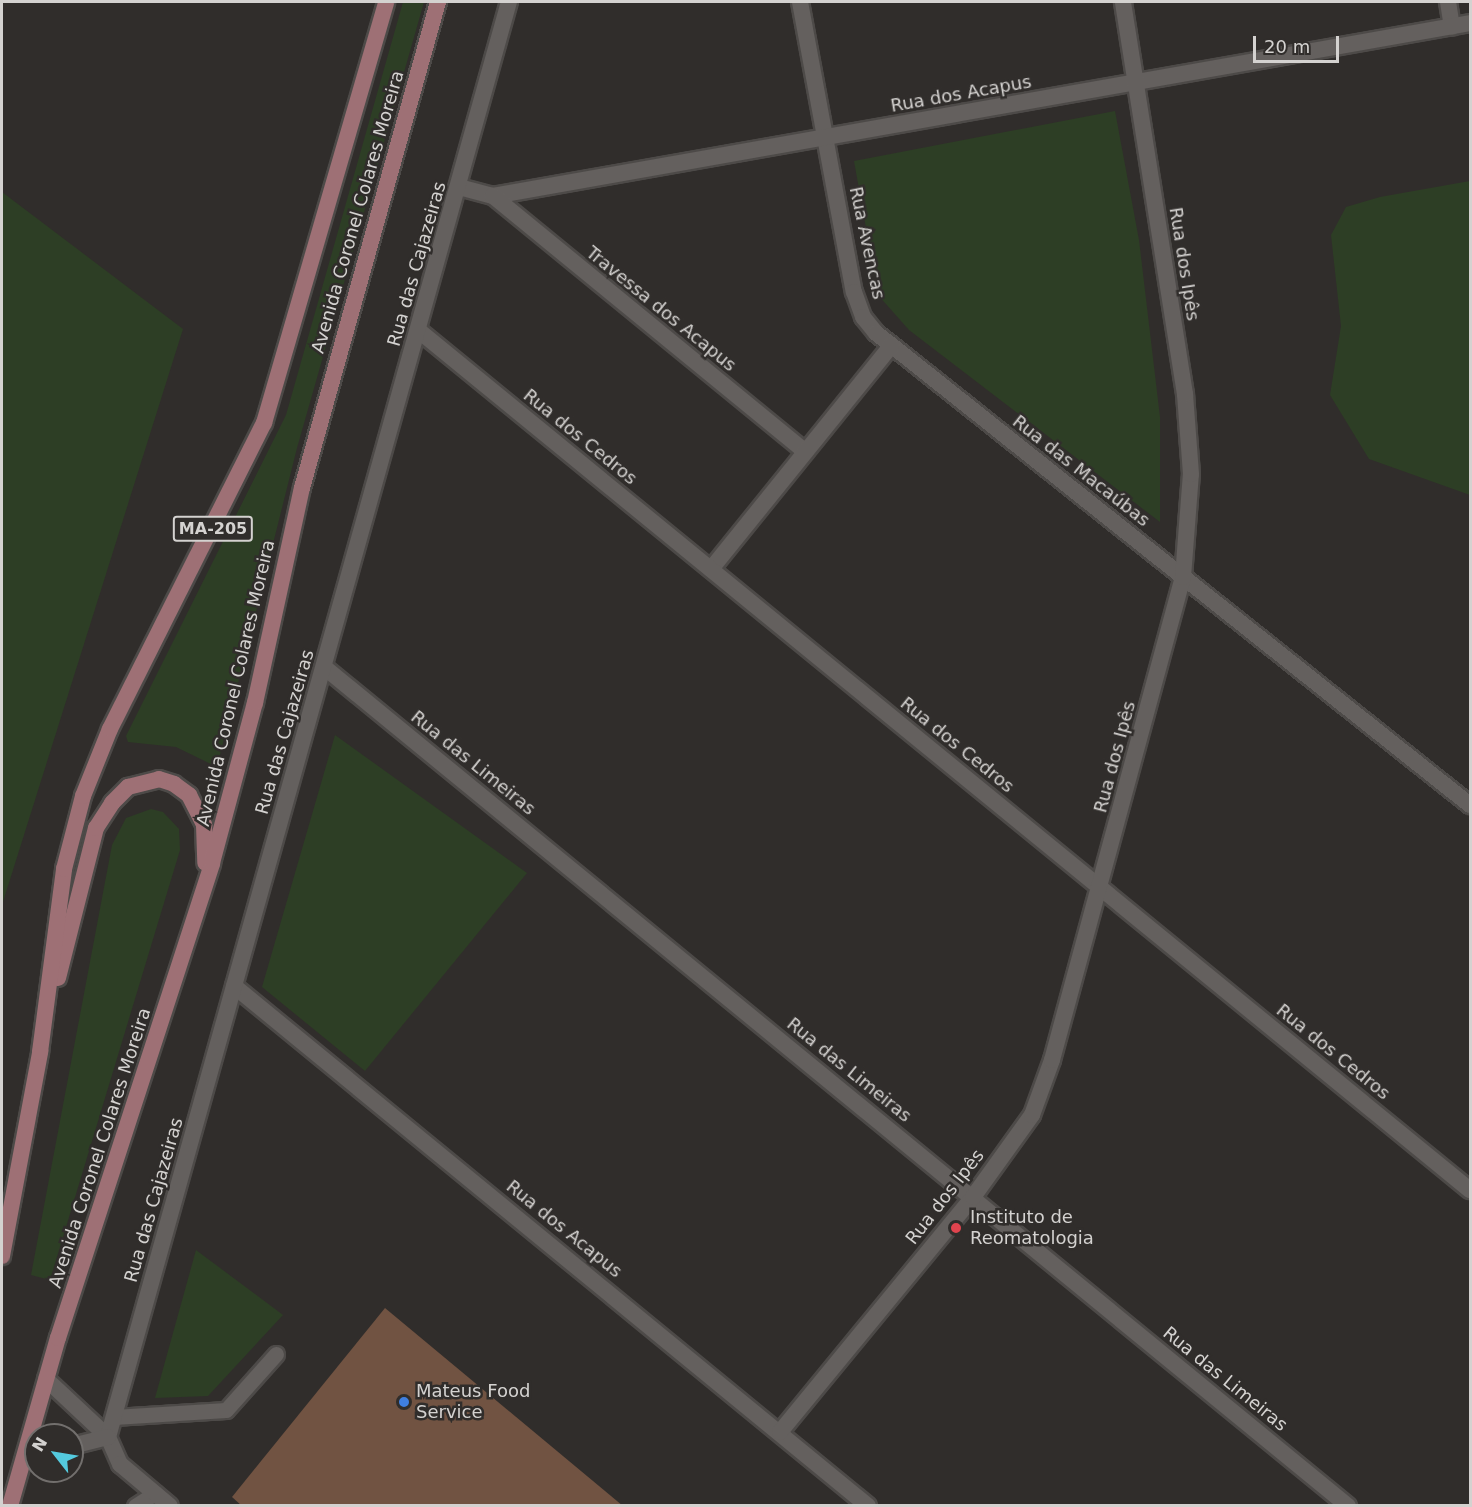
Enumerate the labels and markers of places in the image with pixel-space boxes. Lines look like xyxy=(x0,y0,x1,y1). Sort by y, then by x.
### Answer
place label: Instituto de Reomatologia xyxy=(970,1207,1094,1250)
marker: Instituto de Reomatologia xyxy=(947,1219,965,1237)
place label: Mateus Food Service xyxy=(416,1381,530,1424)
marker: Mateus Food Service xyxy=(397,1395,411,1409)

